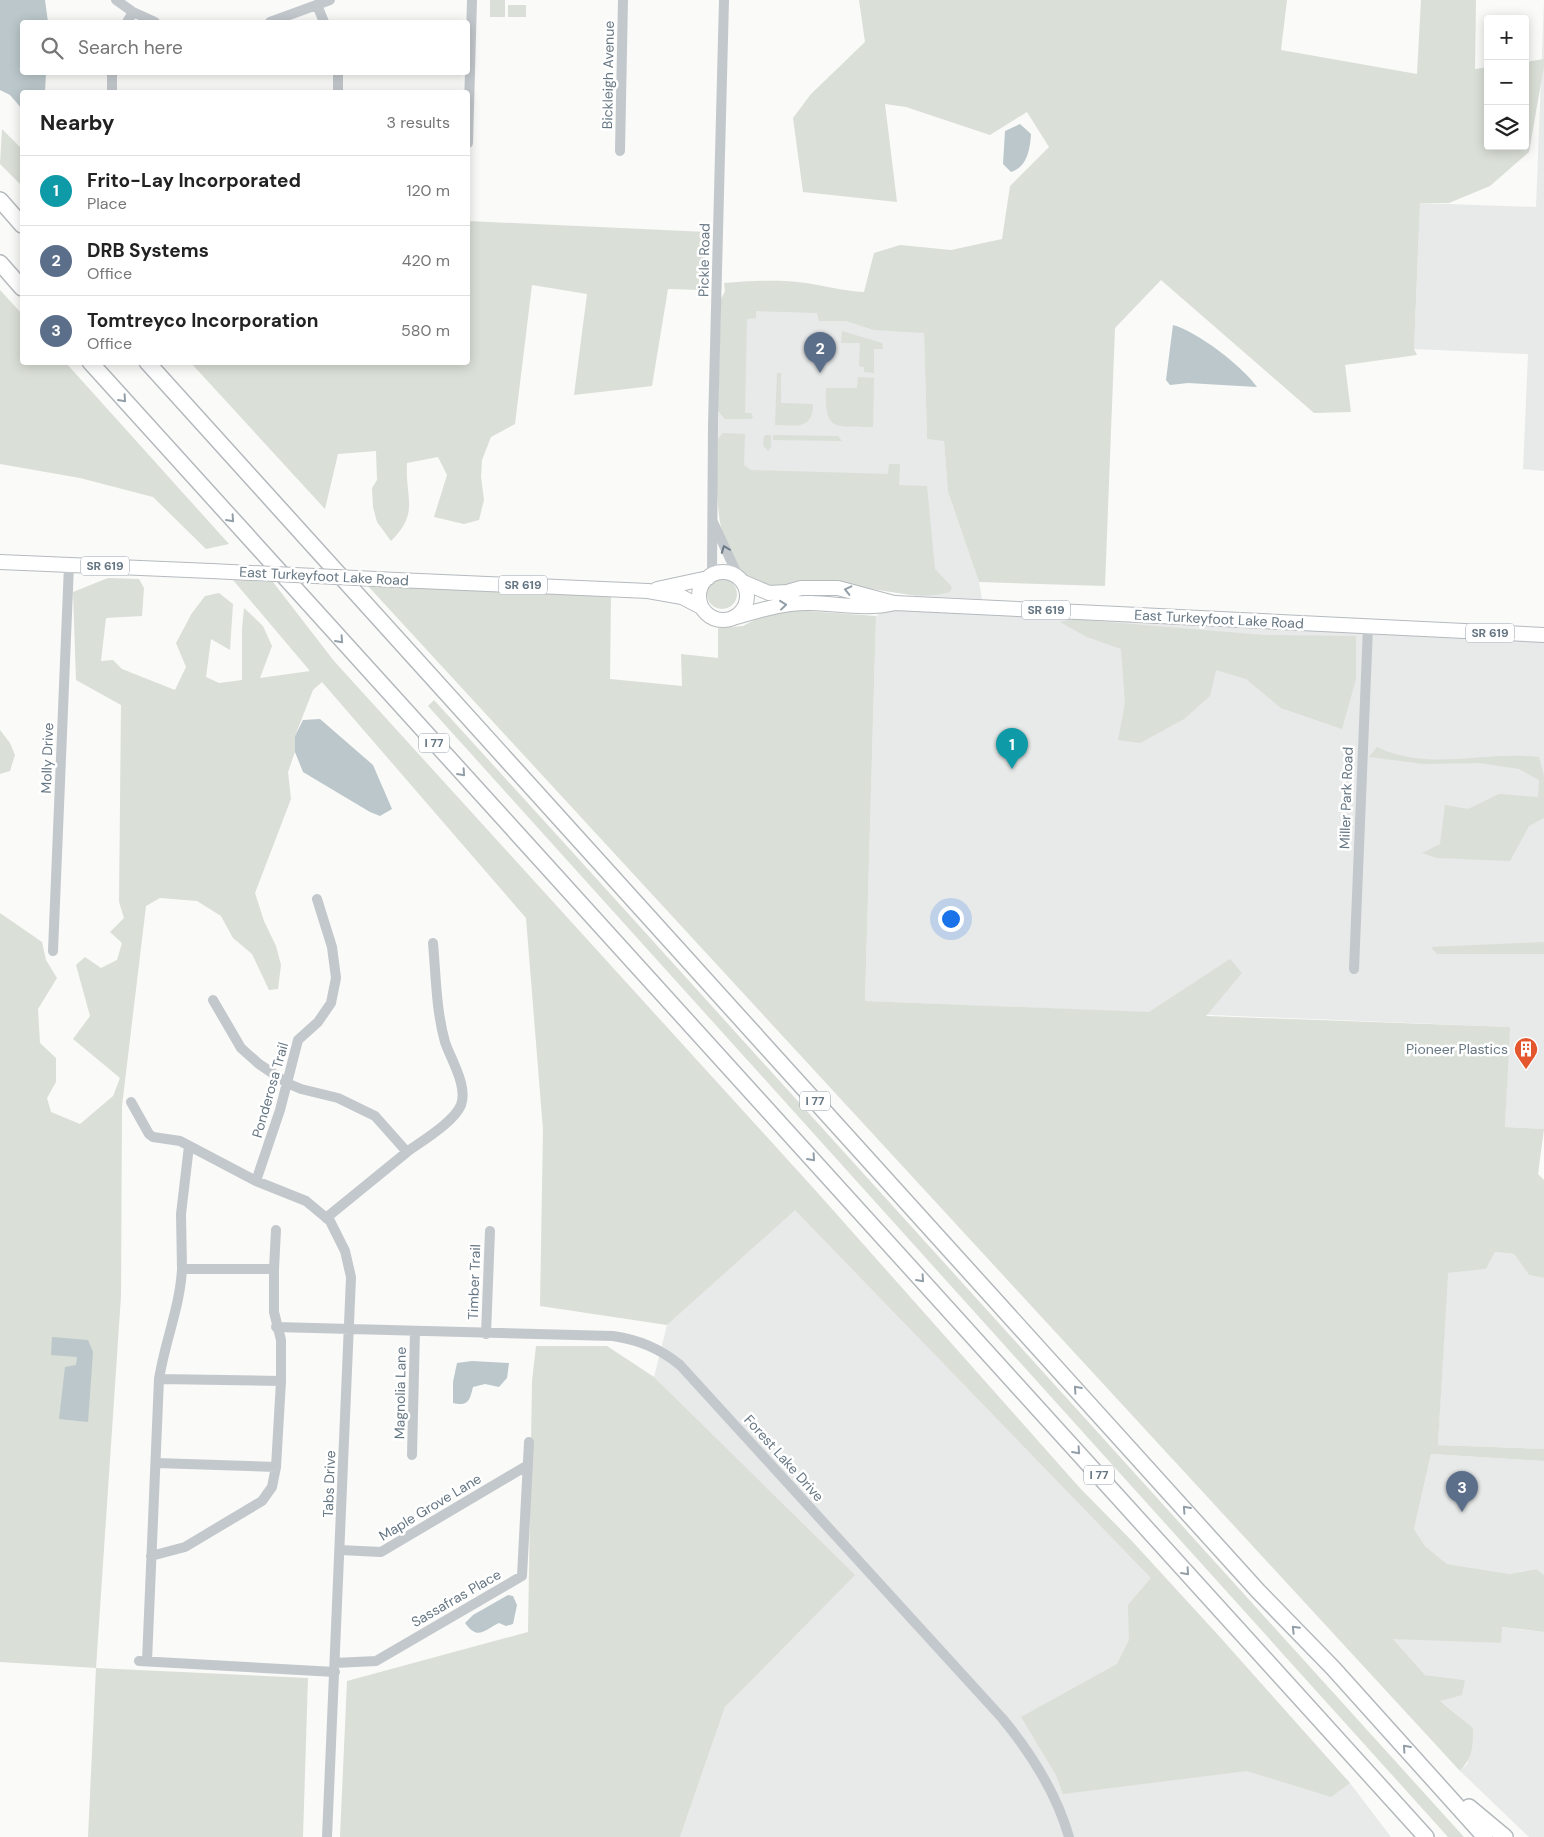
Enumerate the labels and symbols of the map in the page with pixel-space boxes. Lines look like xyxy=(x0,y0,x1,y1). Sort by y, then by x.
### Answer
street label: Bickleigh Avenue xyxy=(598,21,618,129)
street label: Pickle Road xyxy=(694,223,714,297)
pin: 2 xyxy=(804,332,836,373)
one-way arrow xyxy=(117,393,126,402)
one-way arrow xyxy=(225,514,234,523)
one-way arrow xyxy=(721,545,731,554)
road number: SR 619 xyxy=(81,556,129,576)
street label: East Turkeyfoot Lake Road xyxy=(239,563,409,589)
road number: SR 619 xyxy=(499,576,547,594)
one-way arrow xyxy=(843,586,852,596)
one-way arrow xyxy=(779,600,787,611)
road number: SR 619 xyxy=(1022,600,1070,620)
street label: East Turkeyfoot Lake Road xyxy=(1134,606,1304,632)
road number: SR 619 xyxy=(1466,624,1514,642)
one-way arrow xyxy=(334,634,343,643)
street label: Molly Drive xyxy=(37,722,57,794)
pin: 1 xyxy=(996,728,1028,769)
road number: I 77 xyxy=(419,734,449,752)
street label: Miller Park Road xyxy=(1335,747,1357,849)
one-way arrow xyxy=(456,767,465,776)
your location xyxy=(938,906,964,932)
building icon: Pioneer Plastics xyxy=(1513,1036,1539,1070)
street label: Ponderosa Trail xyxy=(248,1040,292,1140)
place label: Pioneer Plastics xyxy=(1406,1040,1508,1058)
road number: I 77 xyxy=(800,1092,830,1110)
one-way arrow xyxy=(806,1153,815,1162)
street label: Timber Trail xyxy=(464,1244,484,1320)
one-way arrow xyxy=(915,1273,924,1282)
street label: Magnolia Lane xyxy=(390,1347,410,1439)
one-way arrow xyxy=(1074,1385,1083,1394)
street label: Forest Lake Drive xyxy=(740,1411,828,1505)
one-way arrow xyxy=(1071,1446,1080,1455)
street label: Tabs Drive xyxy=(319,1450,339,1518)
road number: I 77 xyxy=(1084,1466,1114,1484)
street label: Maple Grove Lane xyxy=(376,1469,484,1545)
pin: 3 xyxy=(1446,1471,1478,1512)
one-way arrow xyxy=(1183,1505,1192,1514)
street label: Sassafras Place xyxy=(408,1565,504,1631)
one-way arrow xyxy=(1180,1566,1189,1575)
one-way arrow xyxy=(1292,1626,1301,1635)
one-way arrow xyxy=(1403,1745,1412,1754)

